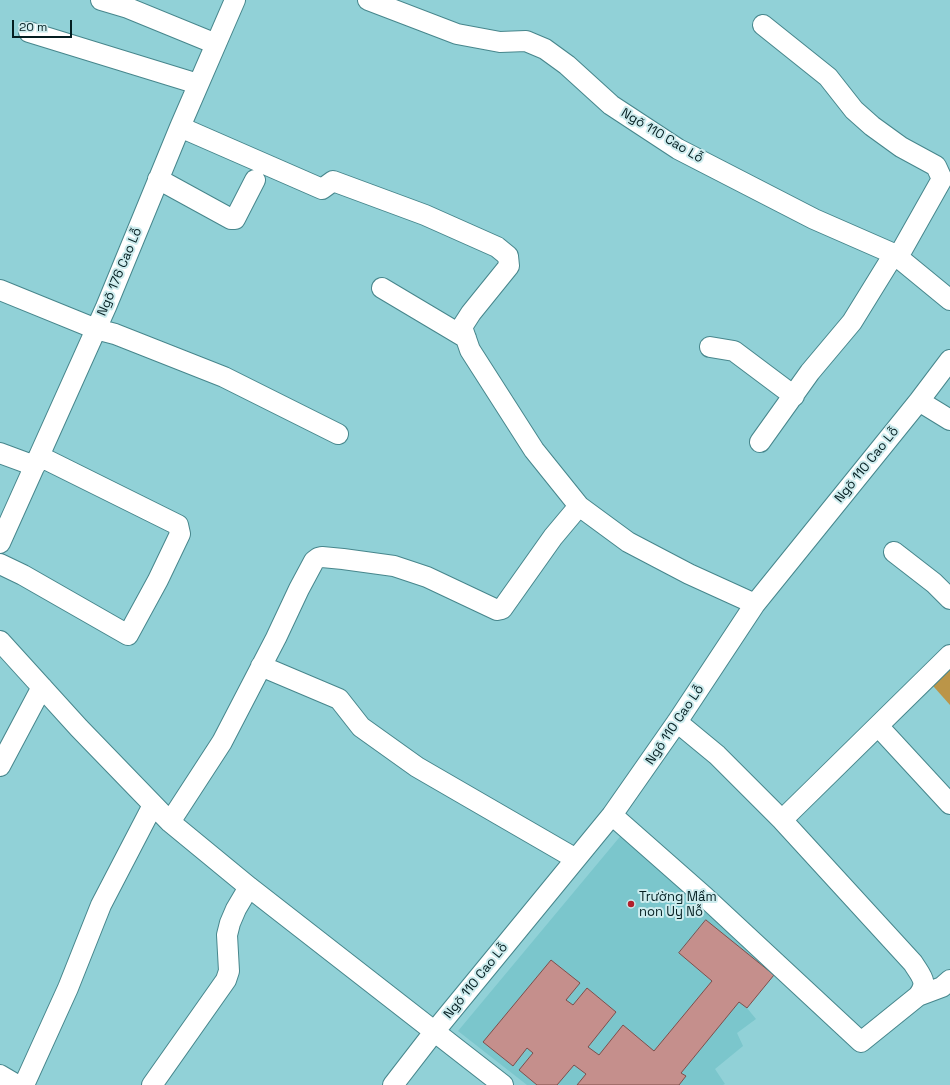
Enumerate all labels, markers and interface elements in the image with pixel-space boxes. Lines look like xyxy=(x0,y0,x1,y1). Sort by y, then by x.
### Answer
scale bar xyxy=(14,12,74,38)
text: 20 m xyxy=(19,19,47,35)
street label: Ngõ 110 Cao Lỗ xyxy=(618,105,706,167)
street label: Ngõ 176 Cao Lỗ xyxy=(94,225,146,319)
street label: Ngõ 110 Cao Lỗ xyxy=(832,424,902,506)
street label: Ngõ 110 Cao Lỗ xyxy=(643,682,707,768)
place label: Trường Mầm non Uy Nỗ xyxy=(639,889,717,920)
marker: Trường Mầm non Uy Nỗ xyxy=(626,899,636,909)
street label: Ngõ 110 Cao Lỗ xyxy=(441,940,511,1022)

